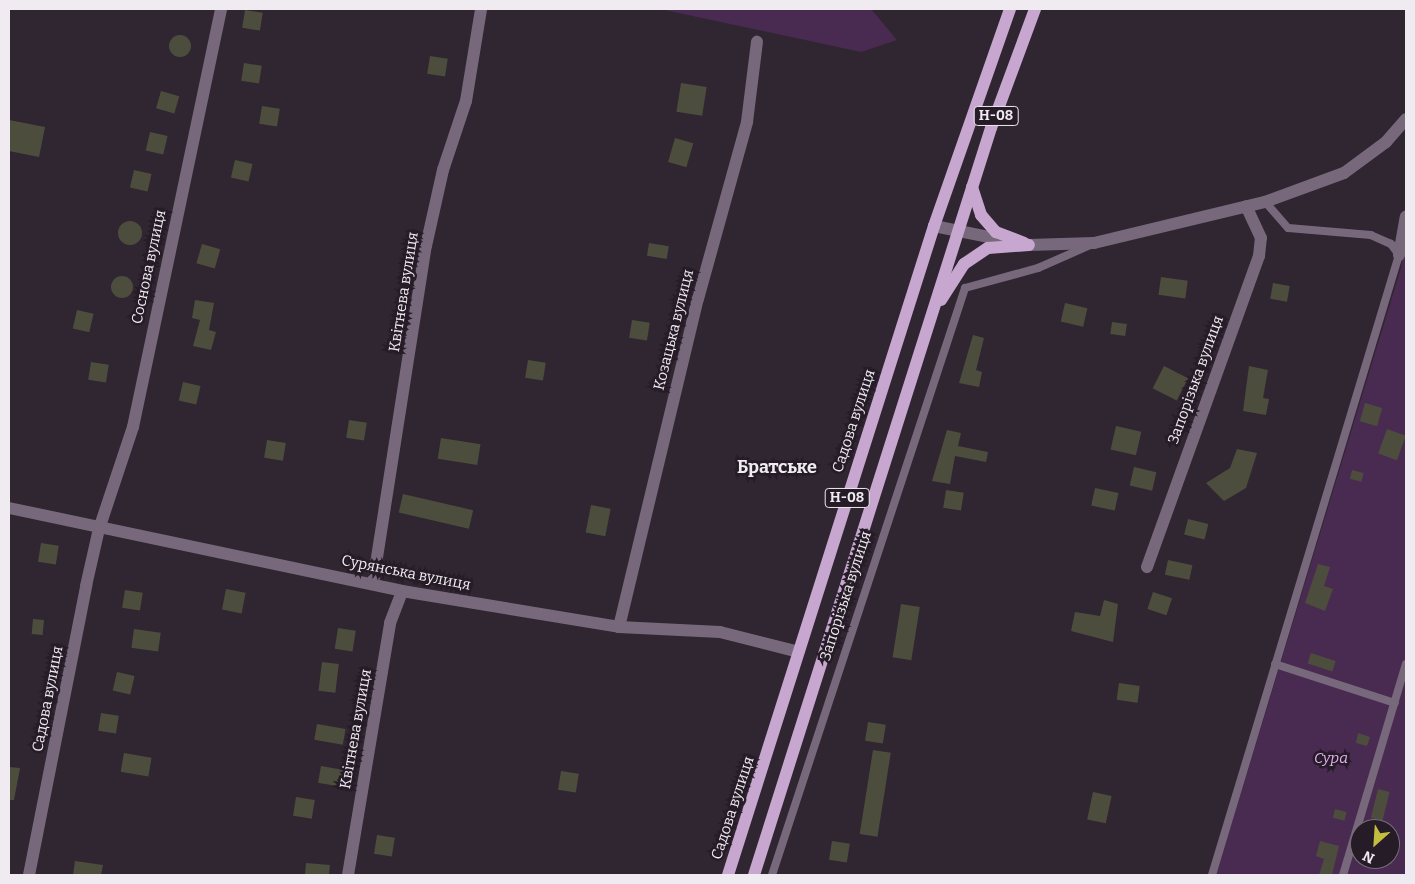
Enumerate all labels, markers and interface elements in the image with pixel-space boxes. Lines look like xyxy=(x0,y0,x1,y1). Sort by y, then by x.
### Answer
road number: Н-08 xyxy=(974,104,1018,128)
street label: Соснова вулиця xyxy=(128,208,170,326)
street label: Квітнева вулиця xyxy=(386,231,422,353)
street label: Козацька вулиця xyxy=(650,268,698,392)
street label: Запорізька вулиця xyxy=(1164,313,1228,447)
street label: Садова вулиця xyxy=(829,367,879,475)
district label: Братське xyxy=(737,456,817,478)
road number: Н-08 xyxy=(824,486,870,509)
street label: Запорізька вулиця xyxy=(817,529,875,663)
street label: Сурянська вулиця xyxy=(340,552,472,594)
street label: Садова вулиця xyxy=(29,645,67,753)
street label: Квітнева вулиця xyxy=(337,668,375,790)
park label: Сура xyxy=(1314,750,1348,768)
street label: Садова вулиця xyxy=(708,754,758,862)
north arrow xyxy=(1350,819,1400,869)
text: N xyxy=(1360,847,1377,867)

